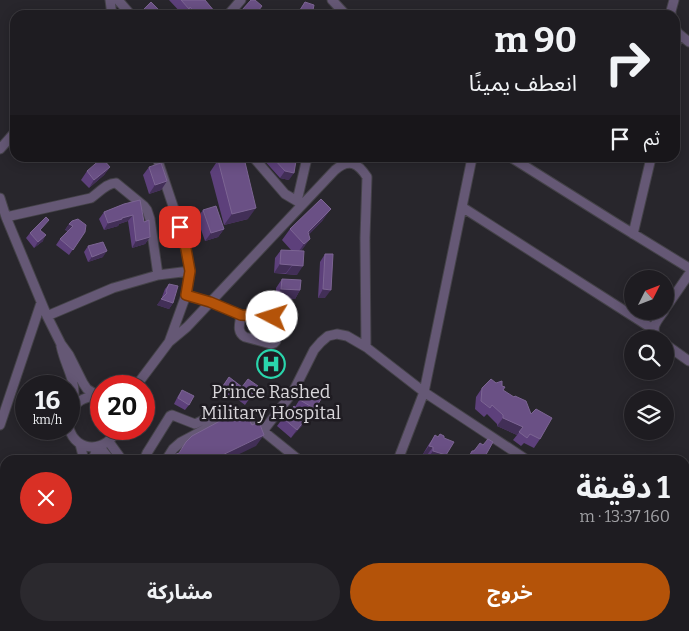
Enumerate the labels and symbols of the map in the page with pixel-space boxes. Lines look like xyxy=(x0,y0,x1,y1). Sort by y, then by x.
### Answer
pin xyxy=(159,206,201,248)
north arrow xyxy=(624,270,674,320)
position arrow xyxy=(245,290,297,342)
hospital icon: Prince Rashed Military Hospital xyxy=(256,349,286,379)
speed limit sign: 20 xyxy=(90,375,155,440)
place label: Prince Rashed Military Hospital xyxy=(201,381,341,424)

